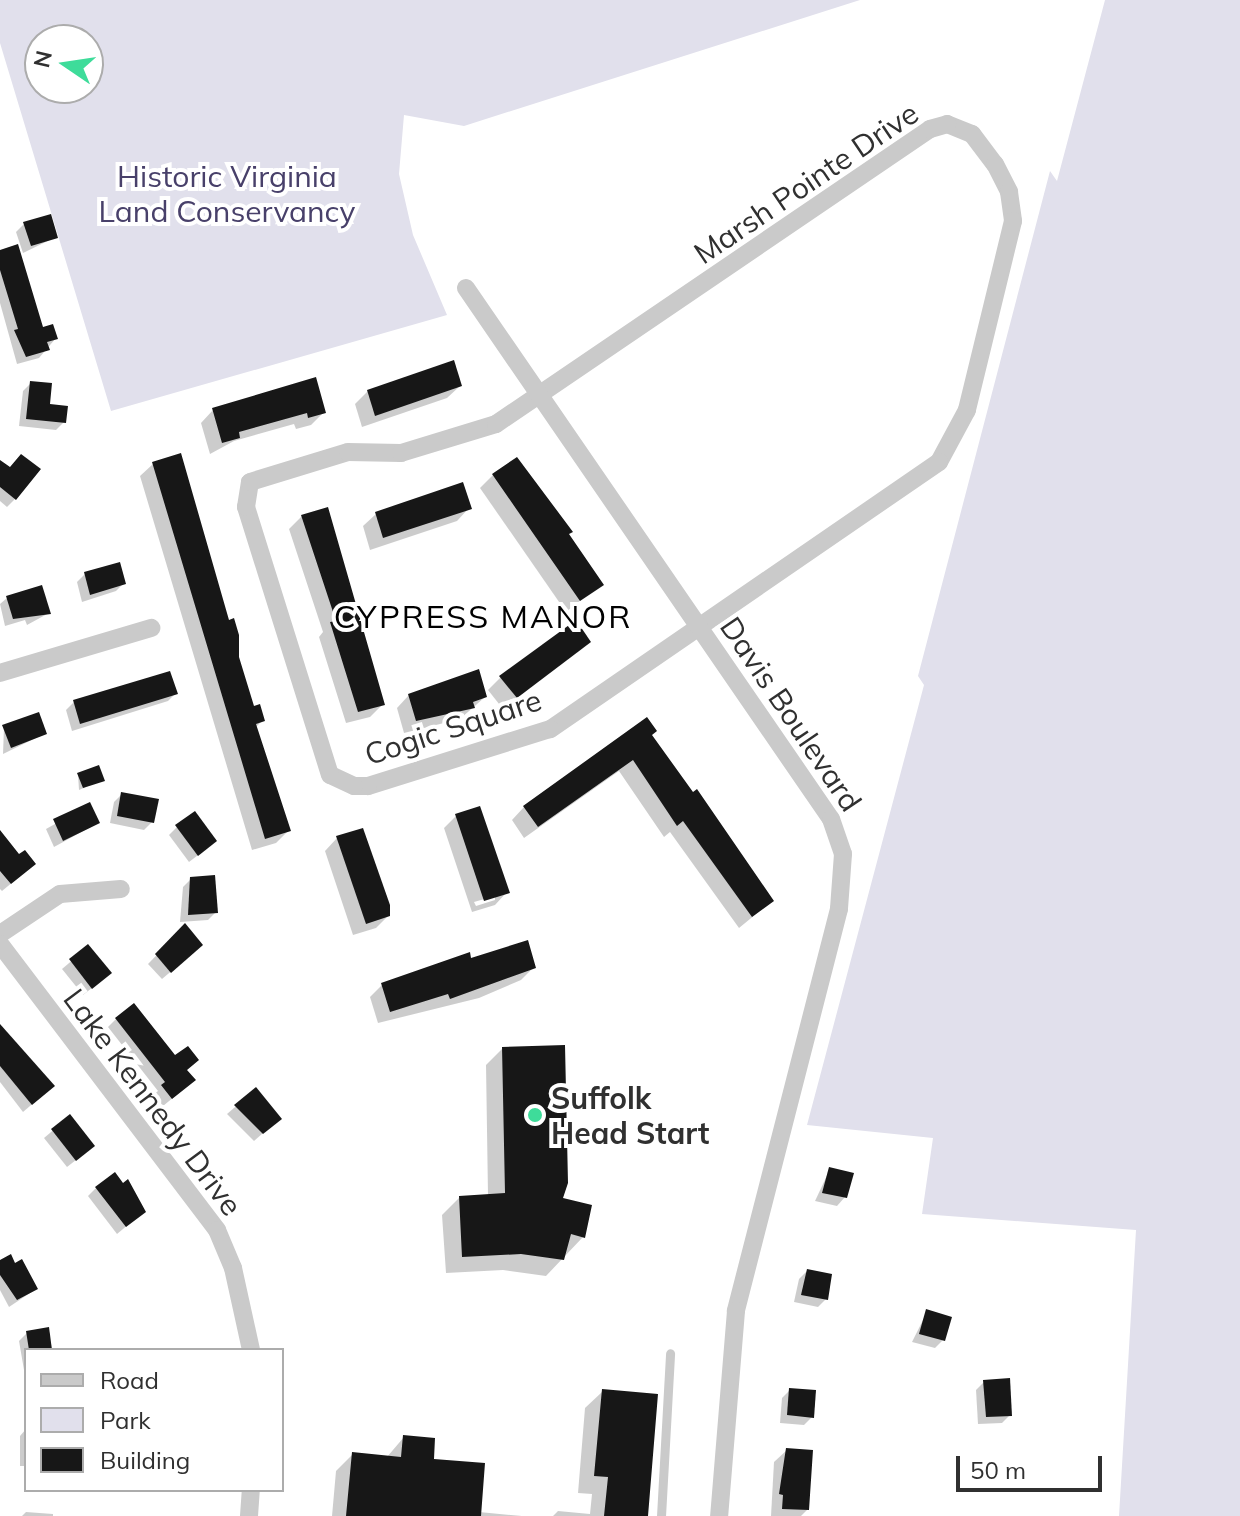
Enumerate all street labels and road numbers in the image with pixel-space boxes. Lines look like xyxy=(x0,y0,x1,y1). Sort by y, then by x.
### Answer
street label: Marsh Pointe Drive xyxy=(687,95,925,271)
street label: Davis Boulevard xyxy=(713,610,869,818)
street label: Cogic Square xyxy=(360,682,546,772)
street label: Lake Kennedy Drive xyxy=(56,982,250,1222)

